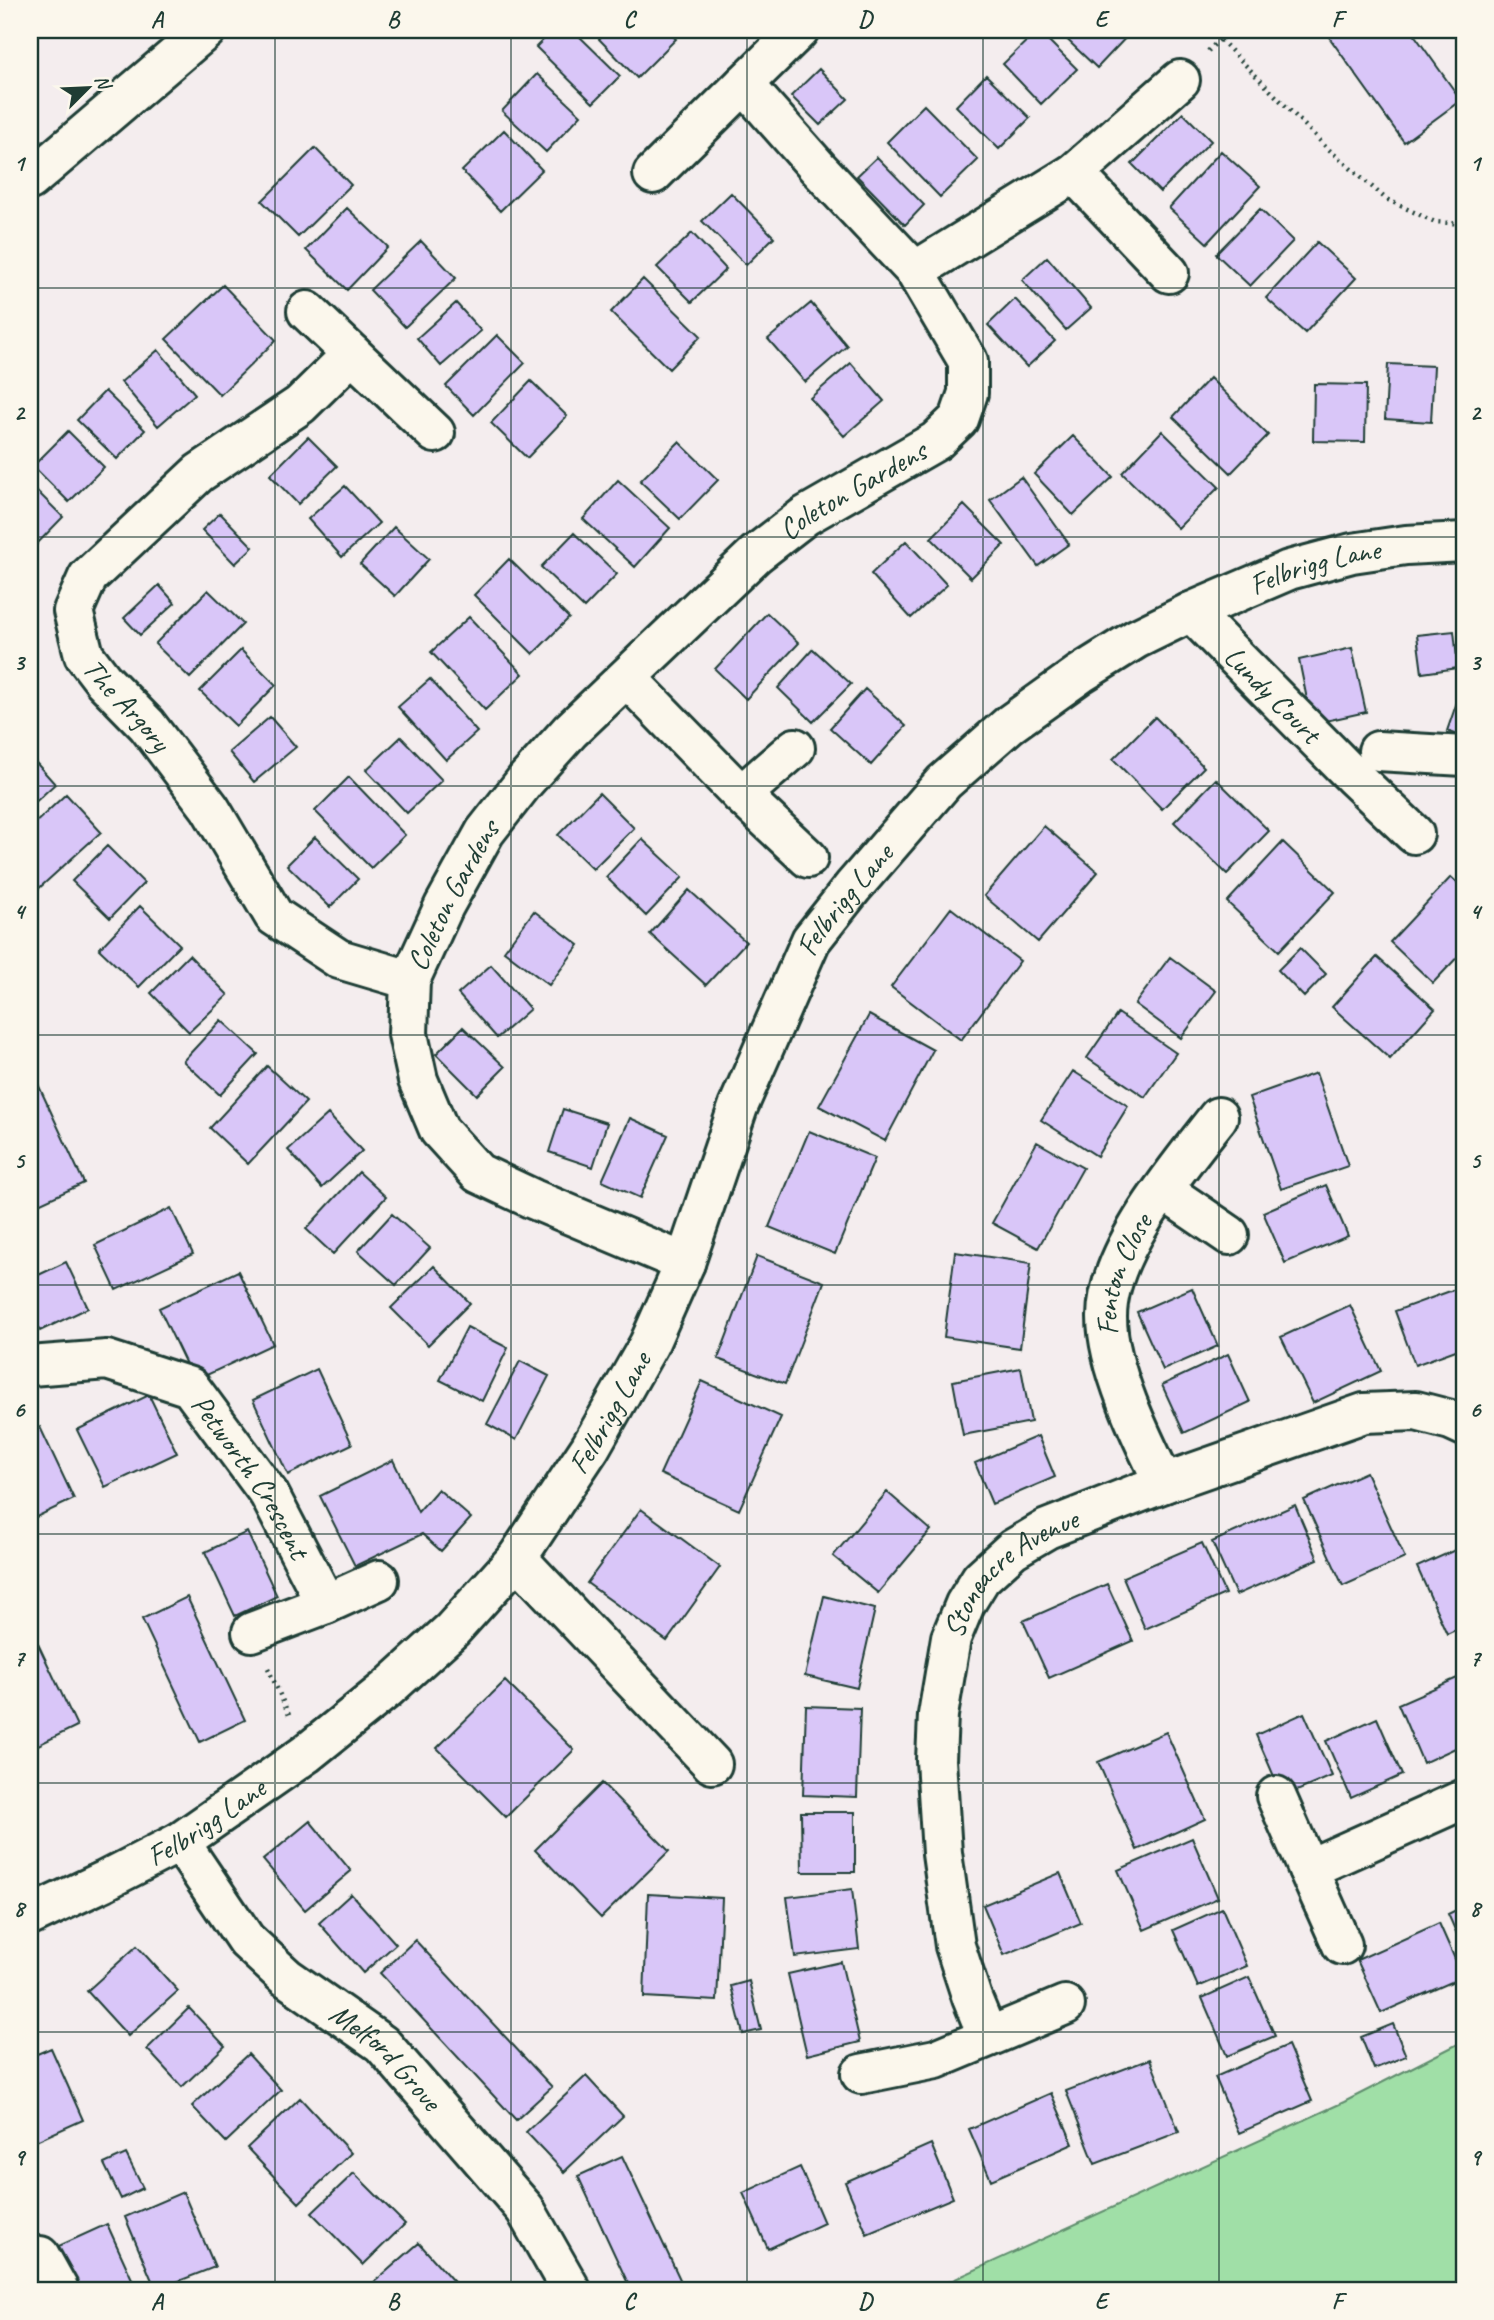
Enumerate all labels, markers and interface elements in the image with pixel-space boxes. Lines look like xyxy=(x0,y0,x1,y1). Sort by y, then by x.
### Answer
text: A xyxy=(151,5,165,34)
text: B xyxy=(387,5,401,34)
text: C xyxy=(624,5,638,34)
text: D xyxy=(858,5,874,34)
text: E xyxy=(1095,5,1111,34)
text: F xyxy=(1332,5,1348,34)
north arrow xyxy=(52,52,122,122)
text: N xyxy=(89,71,117,95)
text: 1 xyxy=(14,149,27,178)
text: 1 xyxy=(1470,149,1483,178)
text: 2 xyxy=(14,398,27,427)
text: 2 xyxy=(1470,398,1483,427)
street label: Coleton Gardens xyxy=(771,430,935,548)
street label: Felbrigg Lane xyxy=(1243,530,1385,604)
street label: Lundy Court xyxy=(1216,638,1331,754)
text: 3 xyxy=(14,648,27,677)
text: 3 xyxy=(1470,648,1483,677)
street label: The Argory xyxy=(74,651,180,760)
street label: Coleton Gardens xyxy=(398,809,509,977)
street label: Felbrigg Lane xyxy=(787,834,903,962)
text: 4 xyxy=(14,897,27,926)
text: 4 xyxy=(1470,897,1483,926)
text: 5 xyxy=(14,1146,26,1175)
text: 5 xyxy=(1470,1146,1482,1175)
street label: Fenton Close xyxy=(1087,1204,1162,1337)
street label: Felbrigg Lane xyxy=(559,1343,661,1481)
street label: Petworth Crescent xyxy=(183,1387,320,1568)
text: 6 xyxy=(14,1395,27,1424)
text: 6 xyxy=(1470,1395,1483,1424)
street label: Stoneacre Avenue xyxy=(934,1499,1086,1643)
text: 7 xyxy=(14,1644,27,1673)
text: 7 xyxy=(1470,1644,1483,1673)
street label: Felbrigg Lane xyxy=(140,1768,275,1875)
text: 8 xyxy=(14,1894,27,1923)
text: 8 xyxy=(1470,1894,1483,1923)
street label: Melford Grove xyxy=(322,1994,452,2120)
text: 9 xyxy=(14,2143,27,2172)
text: 9 xyxy=(1470,2143,1483,2172)
text: A xyxy=(151,2287,165,2316)
text: B xyxy=(387,2287,401,2316)
text: C xyxy=(624,2287,638,2316)
text: D xyxy=(858,2287,874,2316)
text: E xyxy=(1095,2287,1111,2316)
text: F xyxy=(1332,2287,1348,2316)

